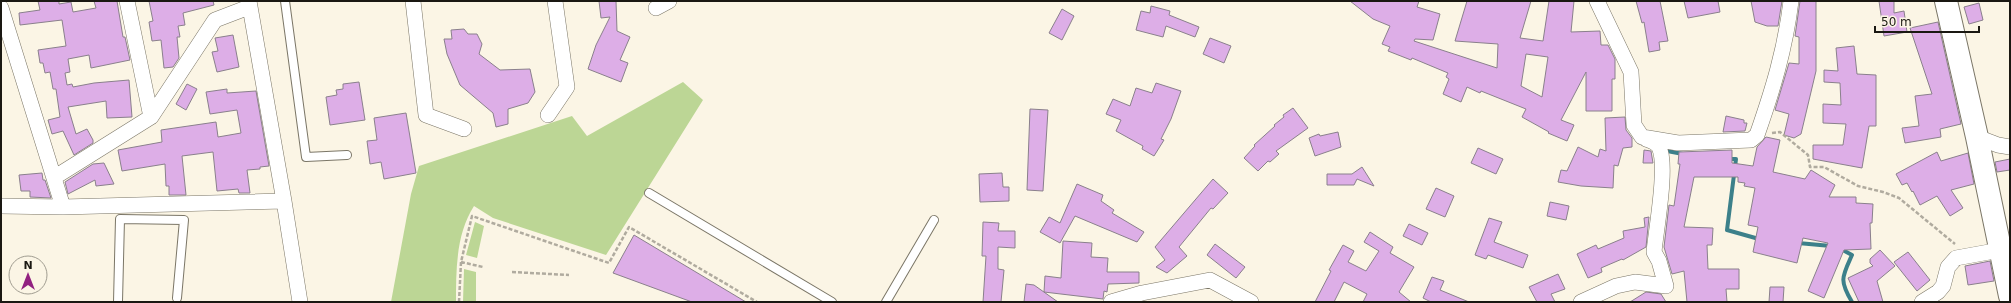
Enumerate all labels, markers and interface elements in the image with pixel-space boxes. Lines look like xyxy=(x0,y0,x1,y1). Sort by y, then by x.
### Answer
scale bar xyxy=(1875,8,1979,34)
text: 50 m xyxy=(1881,15,1912,29)
north arrow xyxy=(8,255,48,295)
text: N xyxy=(23,259,33,272)

